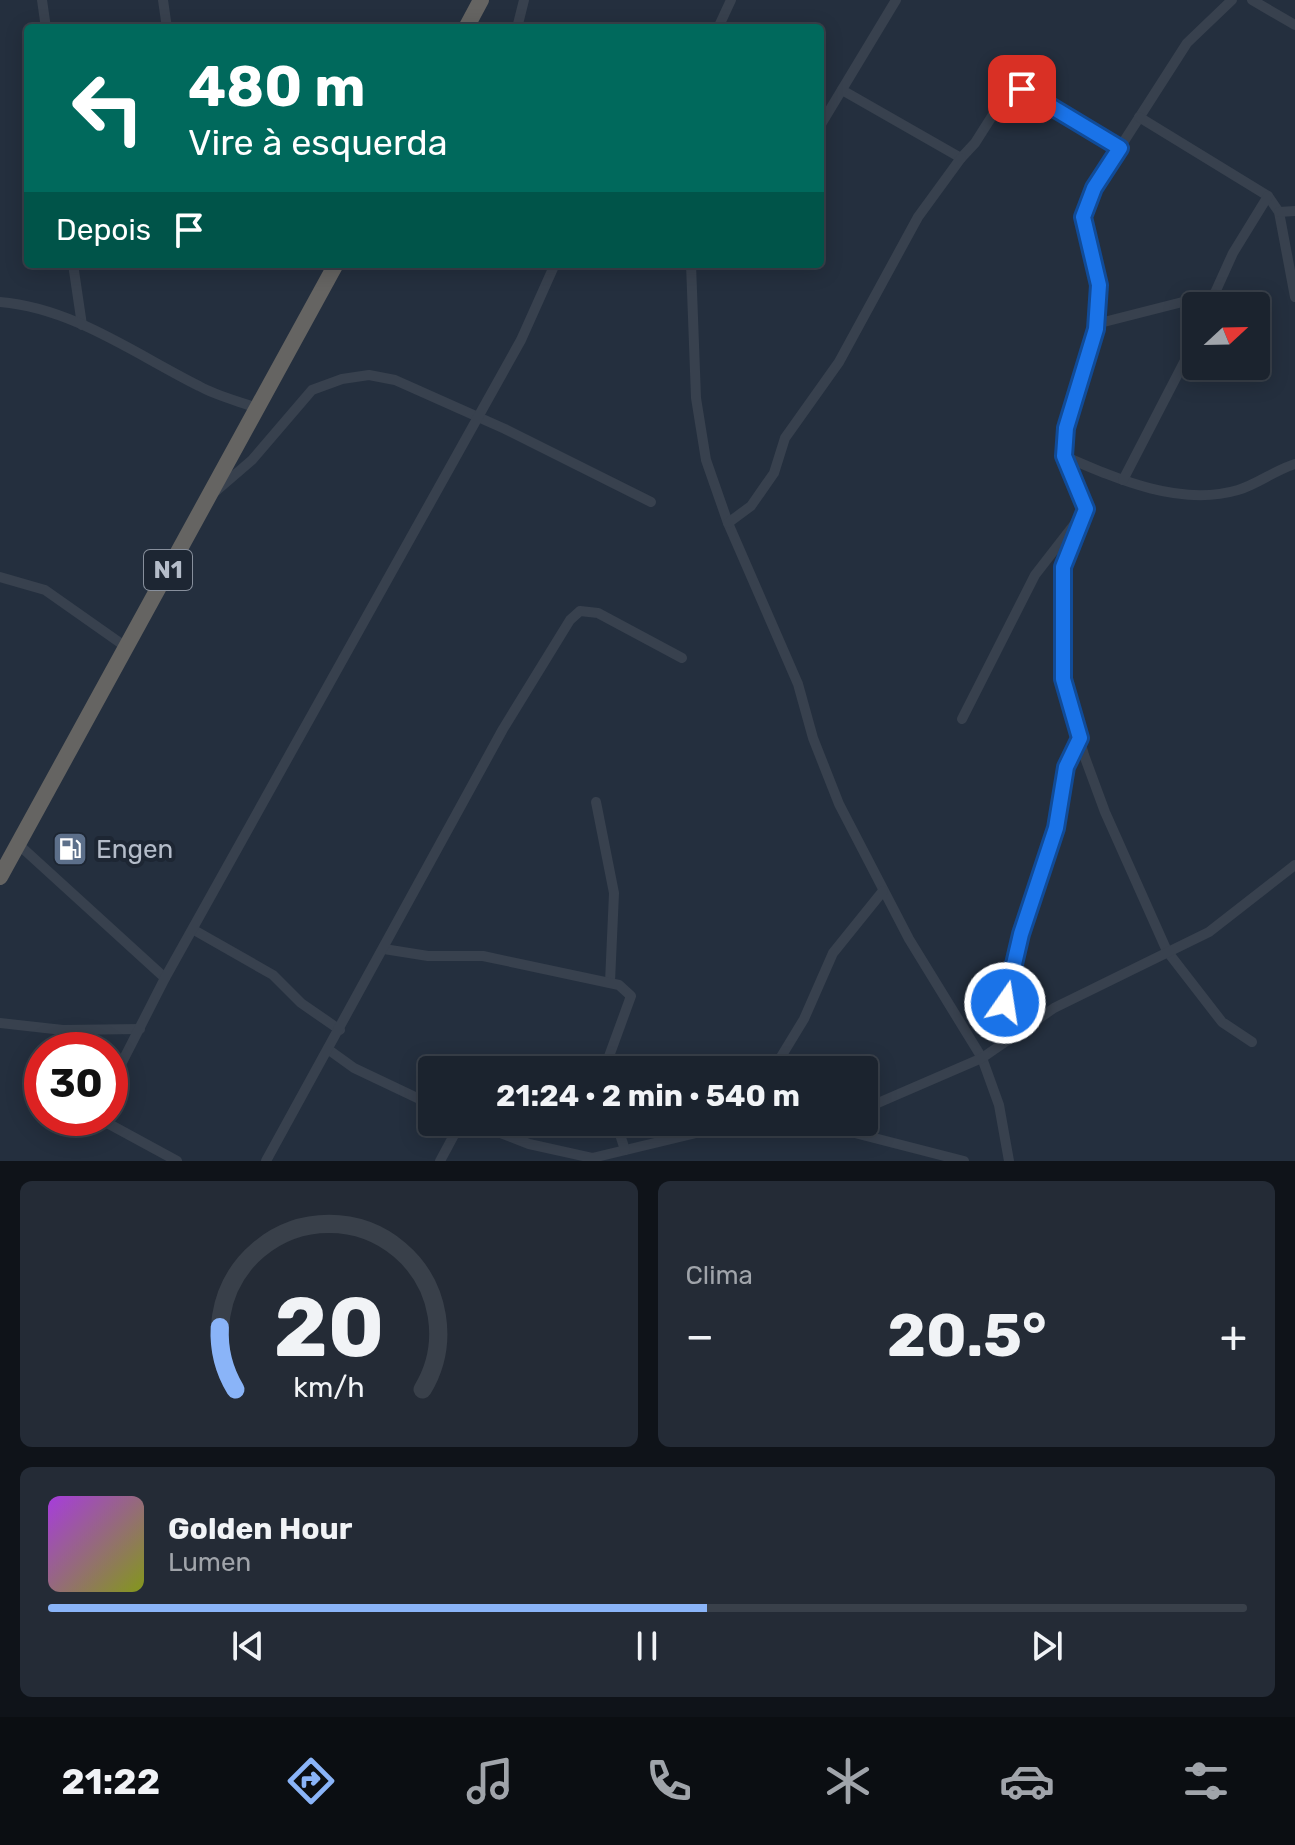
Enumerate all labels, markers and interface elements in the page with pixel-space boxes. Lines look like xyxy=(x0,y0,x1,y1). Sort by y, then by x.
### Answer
text: 480 m xyxy=(188,54,365,120)
pin xyxy=(988,55,1056,123)
icon: left xyxy=(56,56,160,160)
icon: arrive xyxy=(1000,67,1044,111)
text: Vire à esquerda xyxy=(188,121,448,164)
icon: arrive xyxy=(167,208,211,252)
text: Depois xyxy=(56,212,151,248)
north arrow xyxy=(1182,292,1270,380)
map controls xyxy=(1182,292,1270,380)
road number: N1 xyxy=(144,550,192,590)
fuel station icon: Engen xyxy=(51,830,89,868)
place label: Engen xyxy=(96,834,173,865)
position arrow xyxy=(963,961,1047,1045)
speed limit sign: 30 xyxy=(24,1032,128,1136)
text: 21:24 · 2 min · 540 m xyxy=(496,1078,800,1114)
text: Clima xyxy=(686,1260,753,1291)
text: 20 xyxy=(273,1278,384,1377)
text: 20.5° xyxy=(887,1300,1047,1371)
text: − xyxy=(686,1310,714,1362)
text: + xyxy=(1220,1310,1247,1362)
text: km/h xyxy=(293,1370,364,1404)
text: Golden Hour xyxy=(168,1511,352,1547)
text: Lumen xyxy=(168,1547,251,1578)
icon: previous xyxy=(226,1624,270,1668)
icon: pause xyxy=(625,1624,669,1668)
icon: next xyxy=(1025,1624,1069,1668)
icon: directions xyxy=(283,1753,339,1809)
icon: music xyxy=(462,1753,518,1809)
icon: phone xyxy=(641,1753,697,1809)
icon: climate xyxy=(820,1753,876,1809)
icon: car xyxy=(999,1753,1055,1809)
icon: filters xyxy=(1178,1753,1234,1809)
text: 21:22 xyxy=(61,1760,160,1803)

